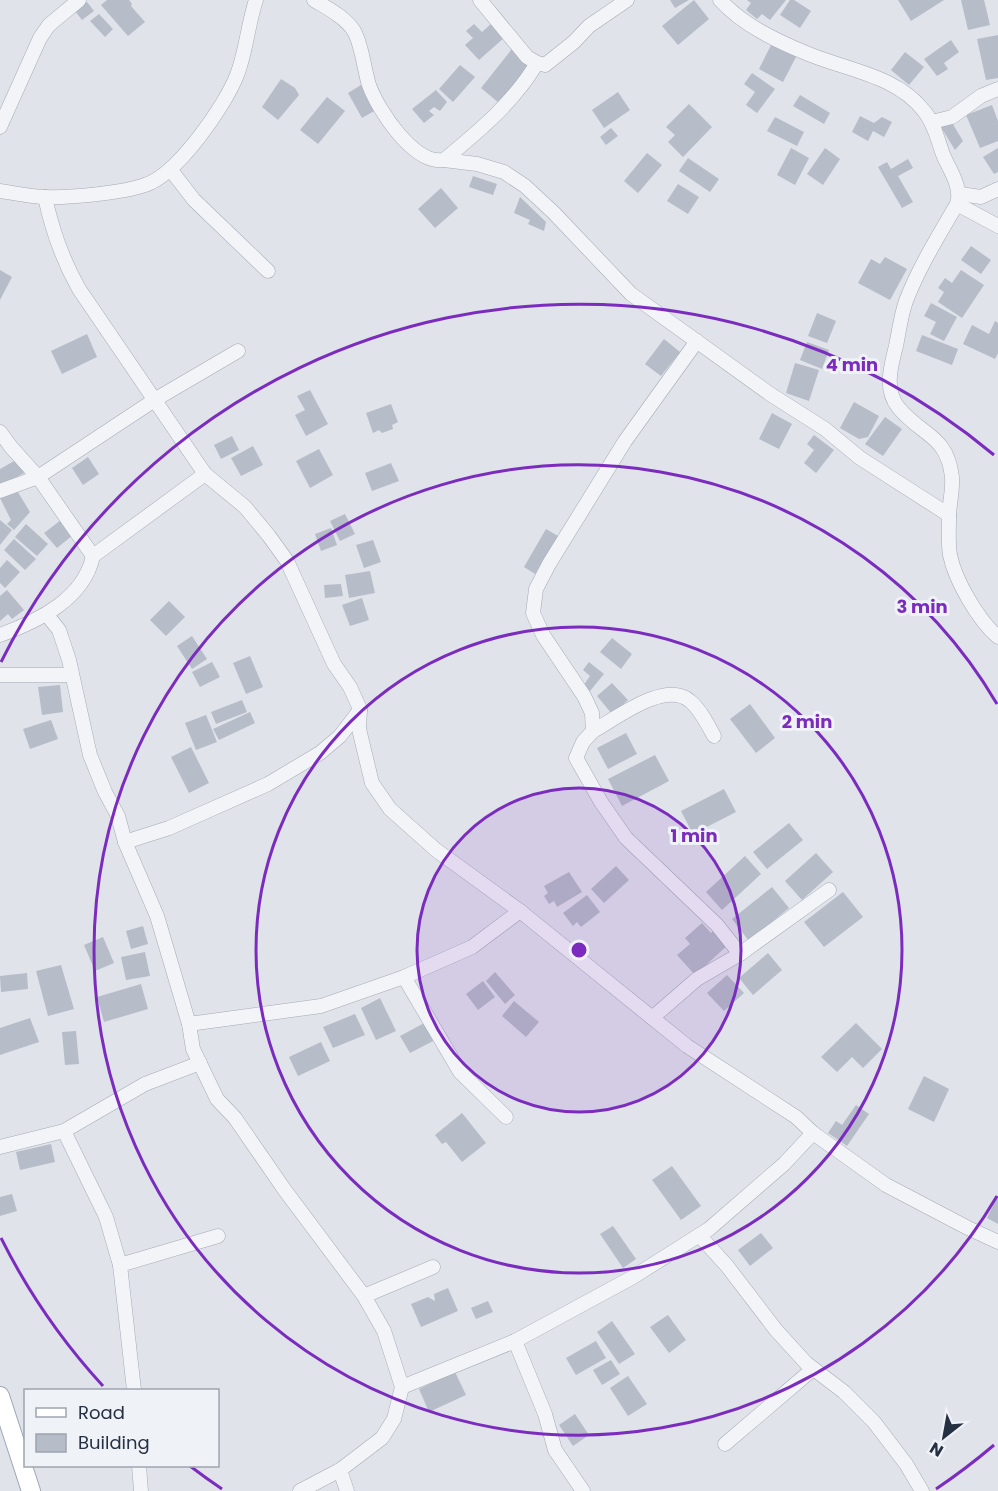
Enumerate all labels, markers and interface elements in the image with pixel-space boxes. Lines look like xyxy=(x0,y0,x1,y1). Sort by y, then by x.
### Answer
text: 4 min xyxy=(826,352,878,377)
text: 3 min xyxy=(896,594,948,619)
text: 2 min xyxy=(782,709,832,734)
text: 1 min xyxy=(670,823,718,848)
centre of rings xyxy=(569,940,589,960)
legend xyxy=(24,1389,219,1467)
text: Road xyxy=(78,1400,125,1425)
north arrow xyxy=(914,1407,974,1467)
text: Building xyxy=(78,1430,150,1455)
text: N xyxy=(925,1436,948,1462)

